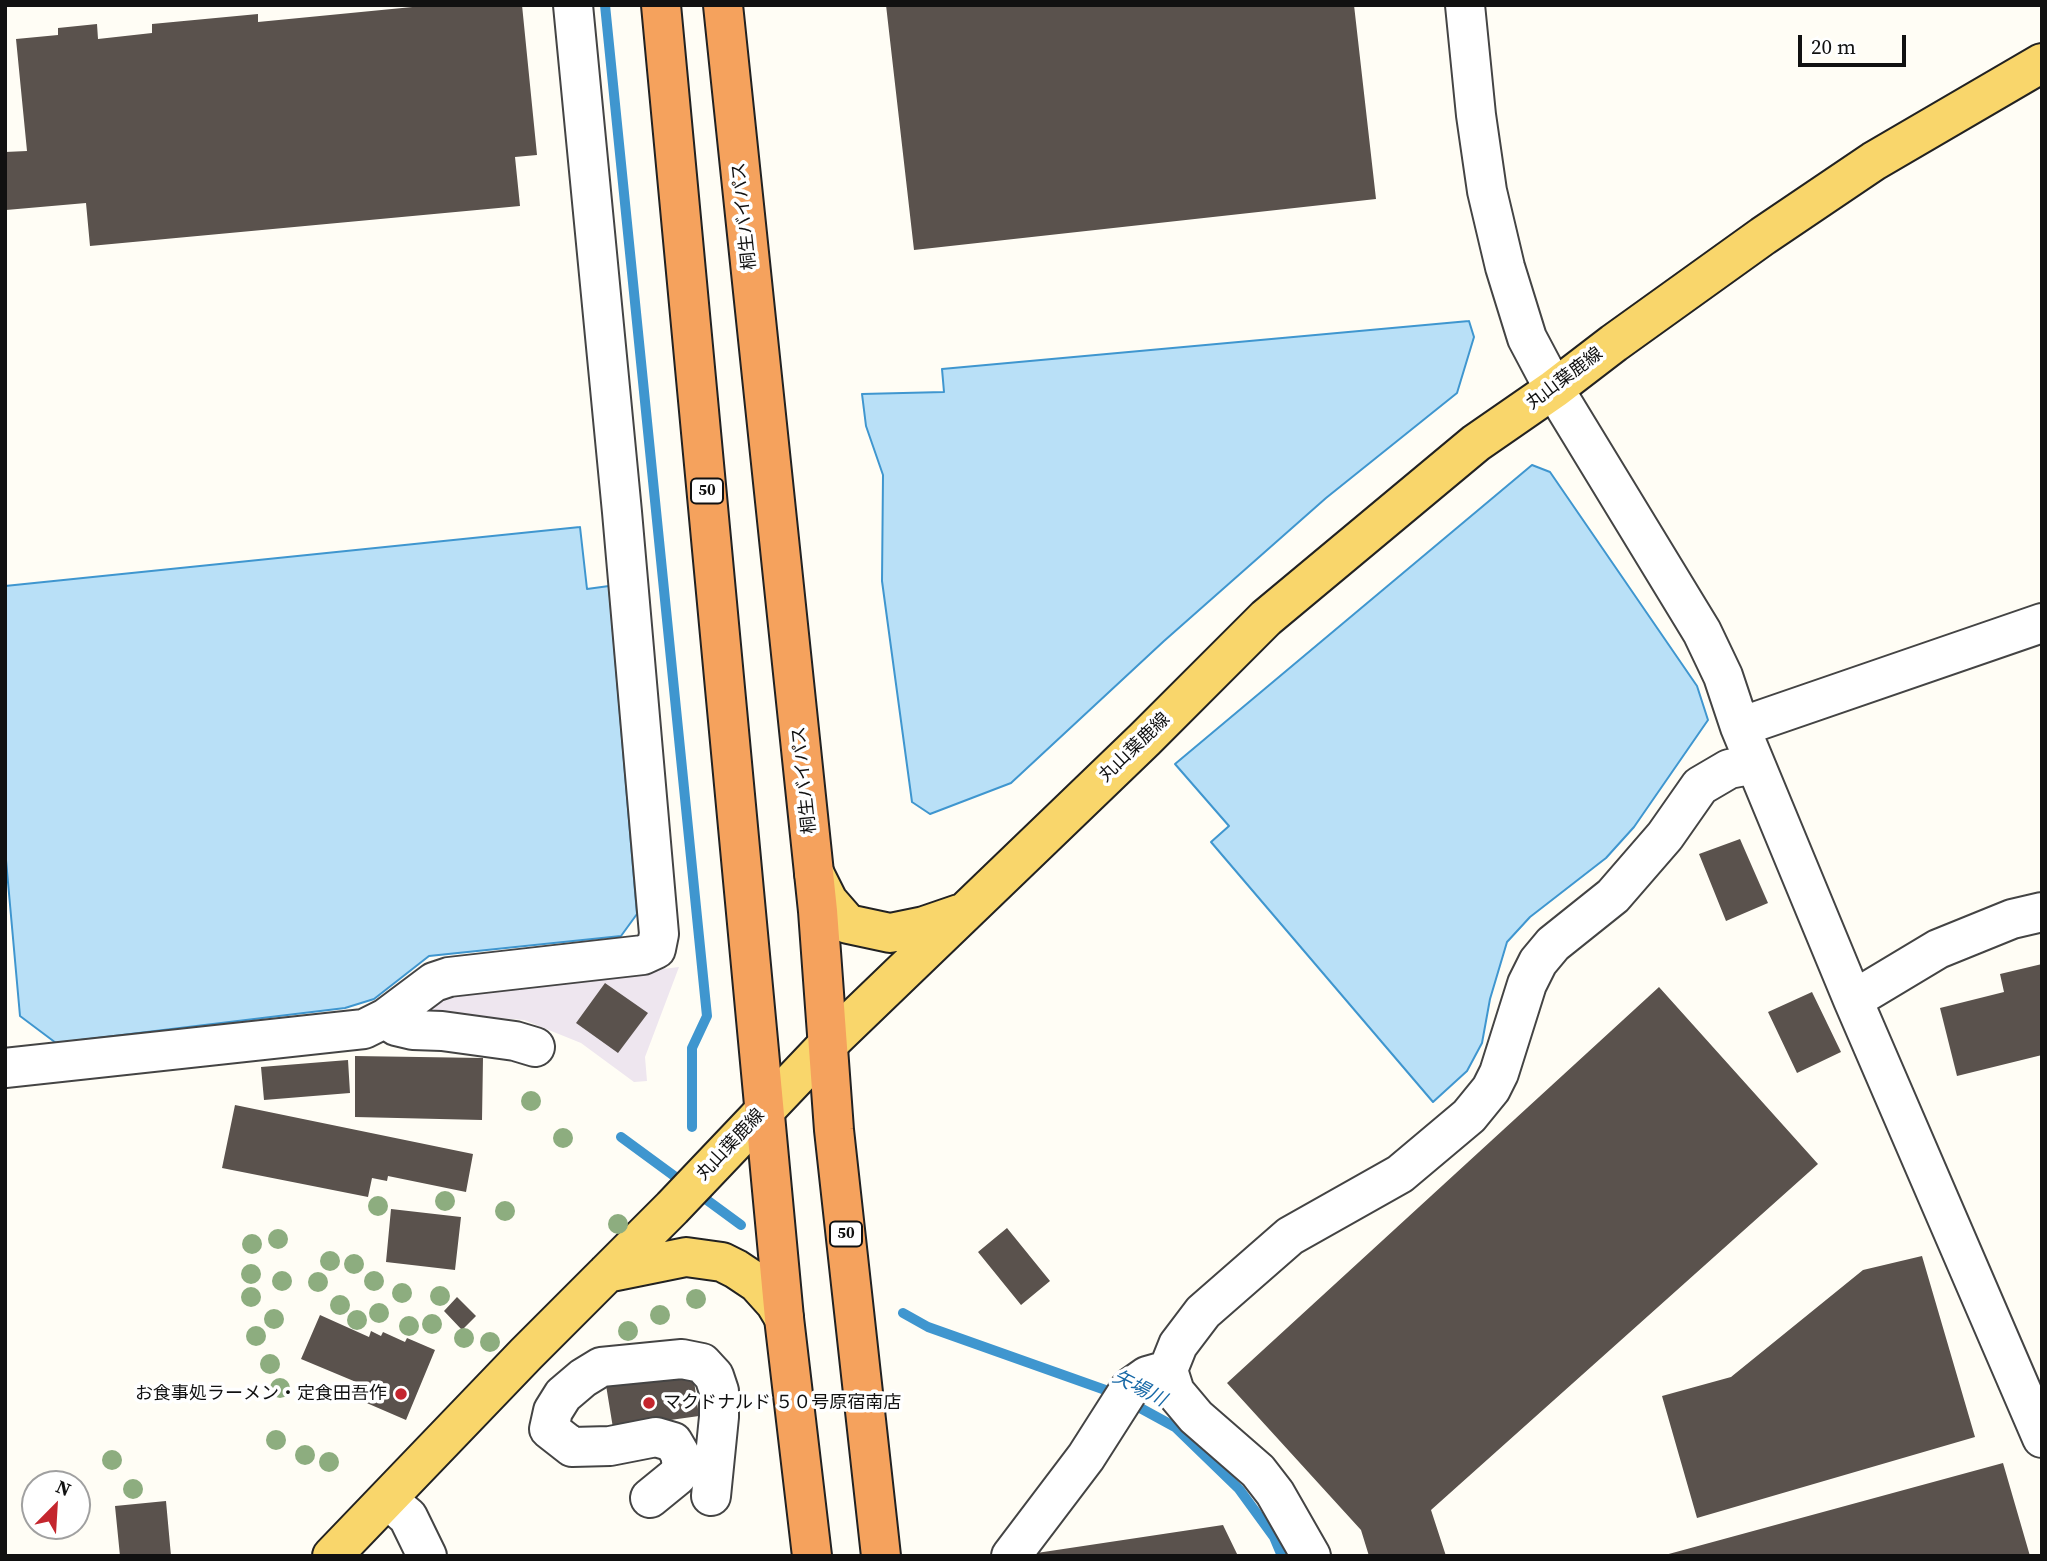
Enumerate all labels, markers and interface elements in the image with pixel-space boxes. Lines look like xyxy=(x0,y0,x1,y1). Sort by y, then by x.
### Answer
scale bar xyxy=(1802,21,1910,65)
text: 20 m xyxy=(1811,32,1856,61)
street label: 桐生バイパス xyxy=(729,161,761,271)
street label: 丸山葉鹿線 xyxy=(1523,343,1607,415)
road number: 50 xyxy=(691,478,723,504)
street label: 丸山葉鹿線 xyxy=(1095,709,1175,787)
street label: 桐生バイパス xyxy=(789,725,821,835)
street label: 丸山葉鹿線 xyxy=(692,1105,770,1185)
road number: 50 xyxy=(830,1222,862,1246)
water label: 矢場川 xyxy=(1108,1366,1170,1412)
place label: お食事処ラーメン・定食田吾作 xyxy=(135,1383,387,1405)
marker: お食事処ラーメン・定食田吾作 xyxy=(393,1386,409,1402)
place label: マクドナルド ５０号原宿南店 xyxy=(663,1392,901,1414)
marker: マクドナルド ５０号原宿南店 xyxy=(641,1395,657,1411)
north arrow xyxy=(21,1470,91,1540)
text: N xyxy=(52,1473,75,1502)

